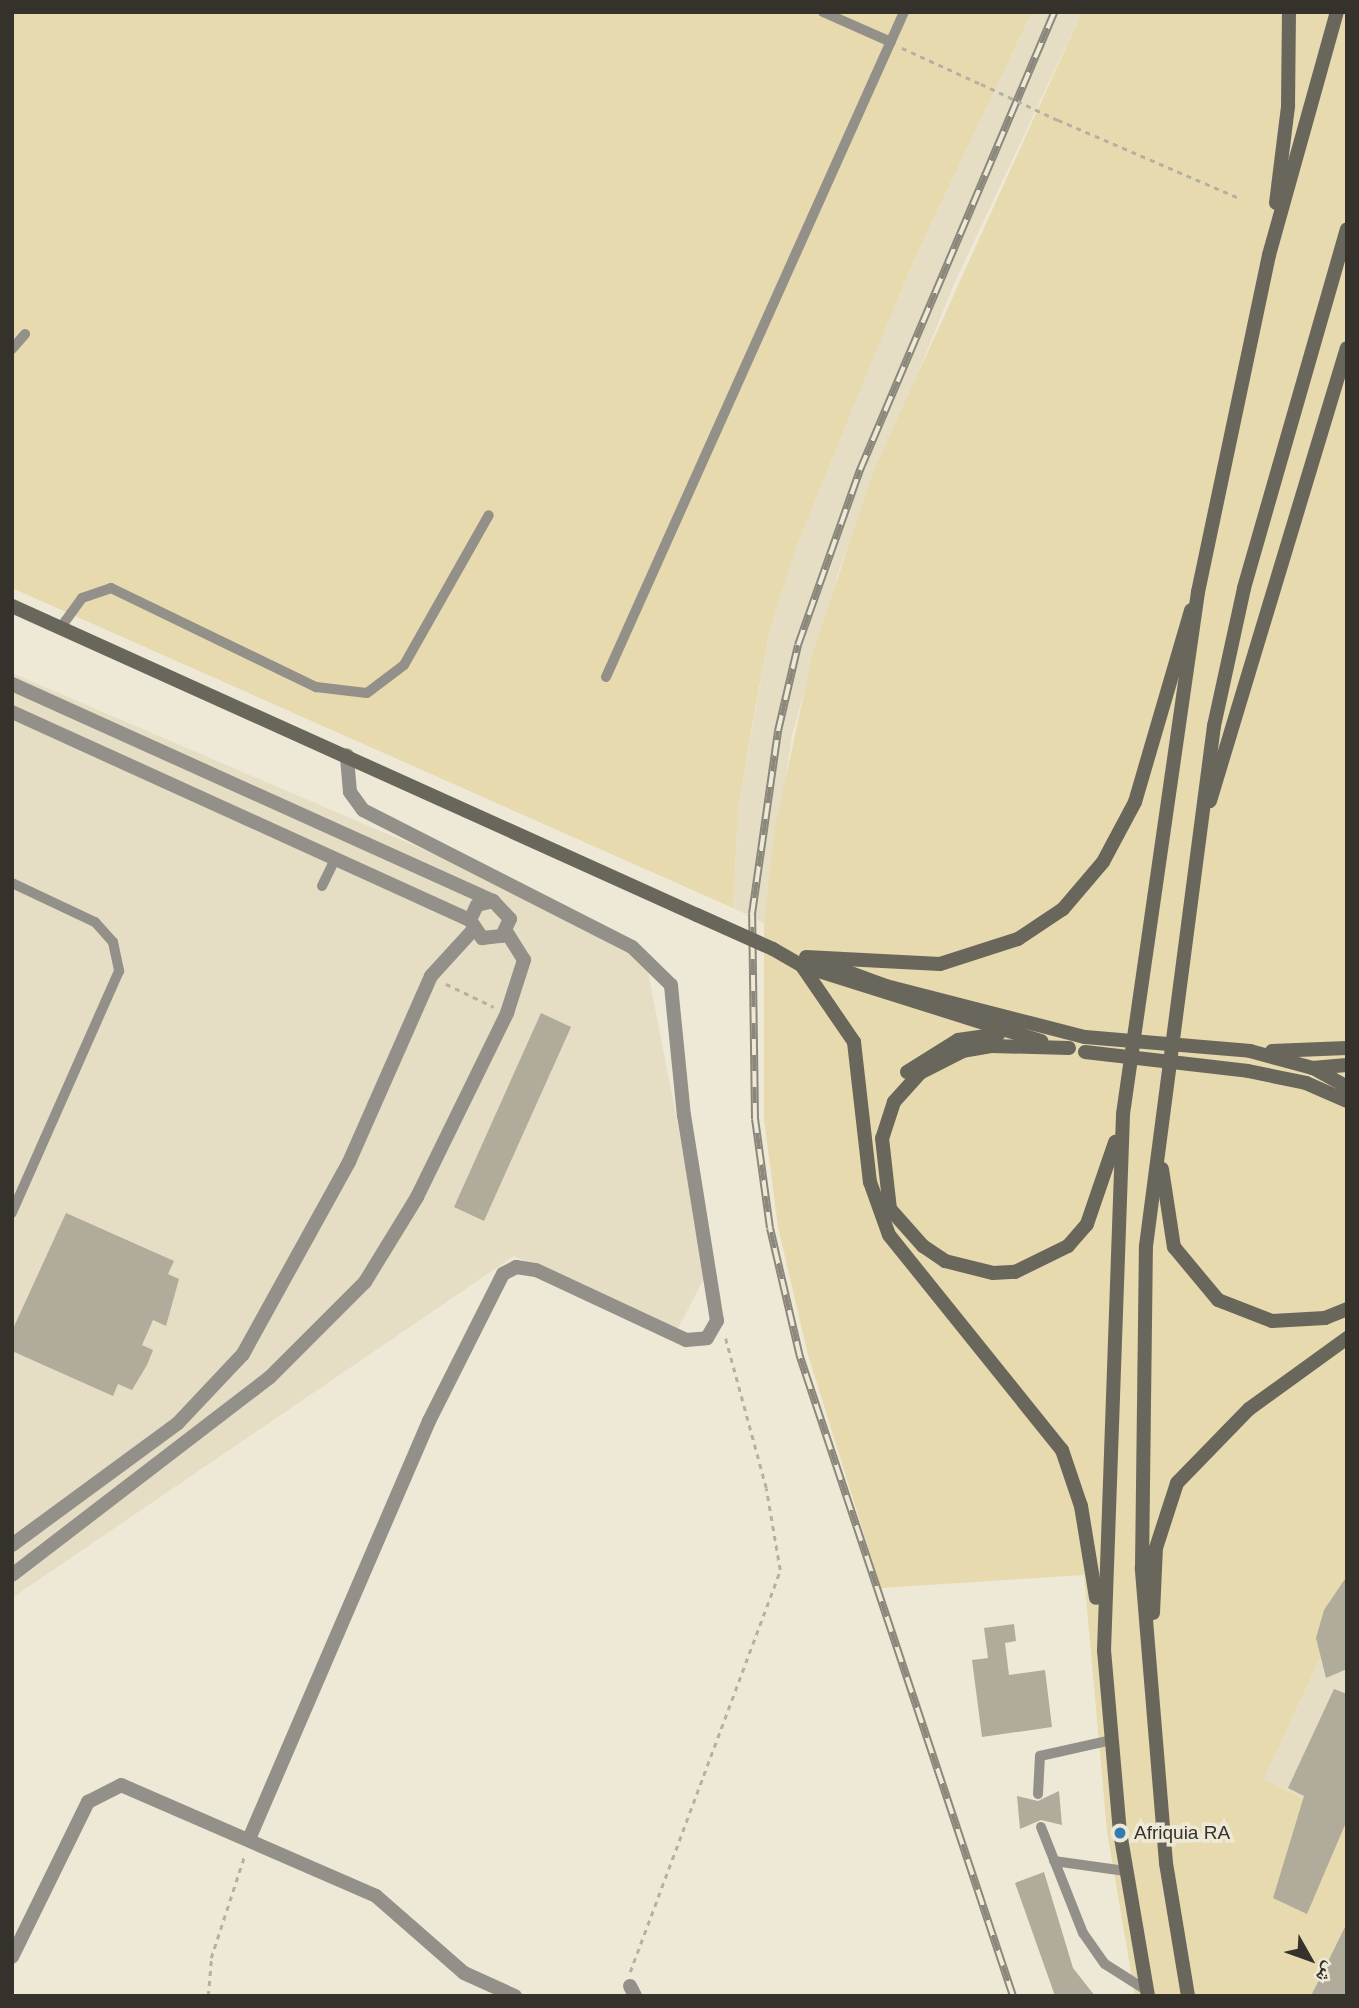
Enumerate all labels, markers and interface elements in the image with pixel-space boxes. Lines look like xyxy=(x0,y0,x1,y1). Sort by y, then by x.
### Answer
place label: Afriquia RA xyxy=(1134,1822,1230,1844)
marker: Afriquia RA xyxy=(1112,1825,1128,1841)
north arrow xyxy=(1275,1924,1345,1994)
text: ش xyxy=(1312,1958,1341,1987)

